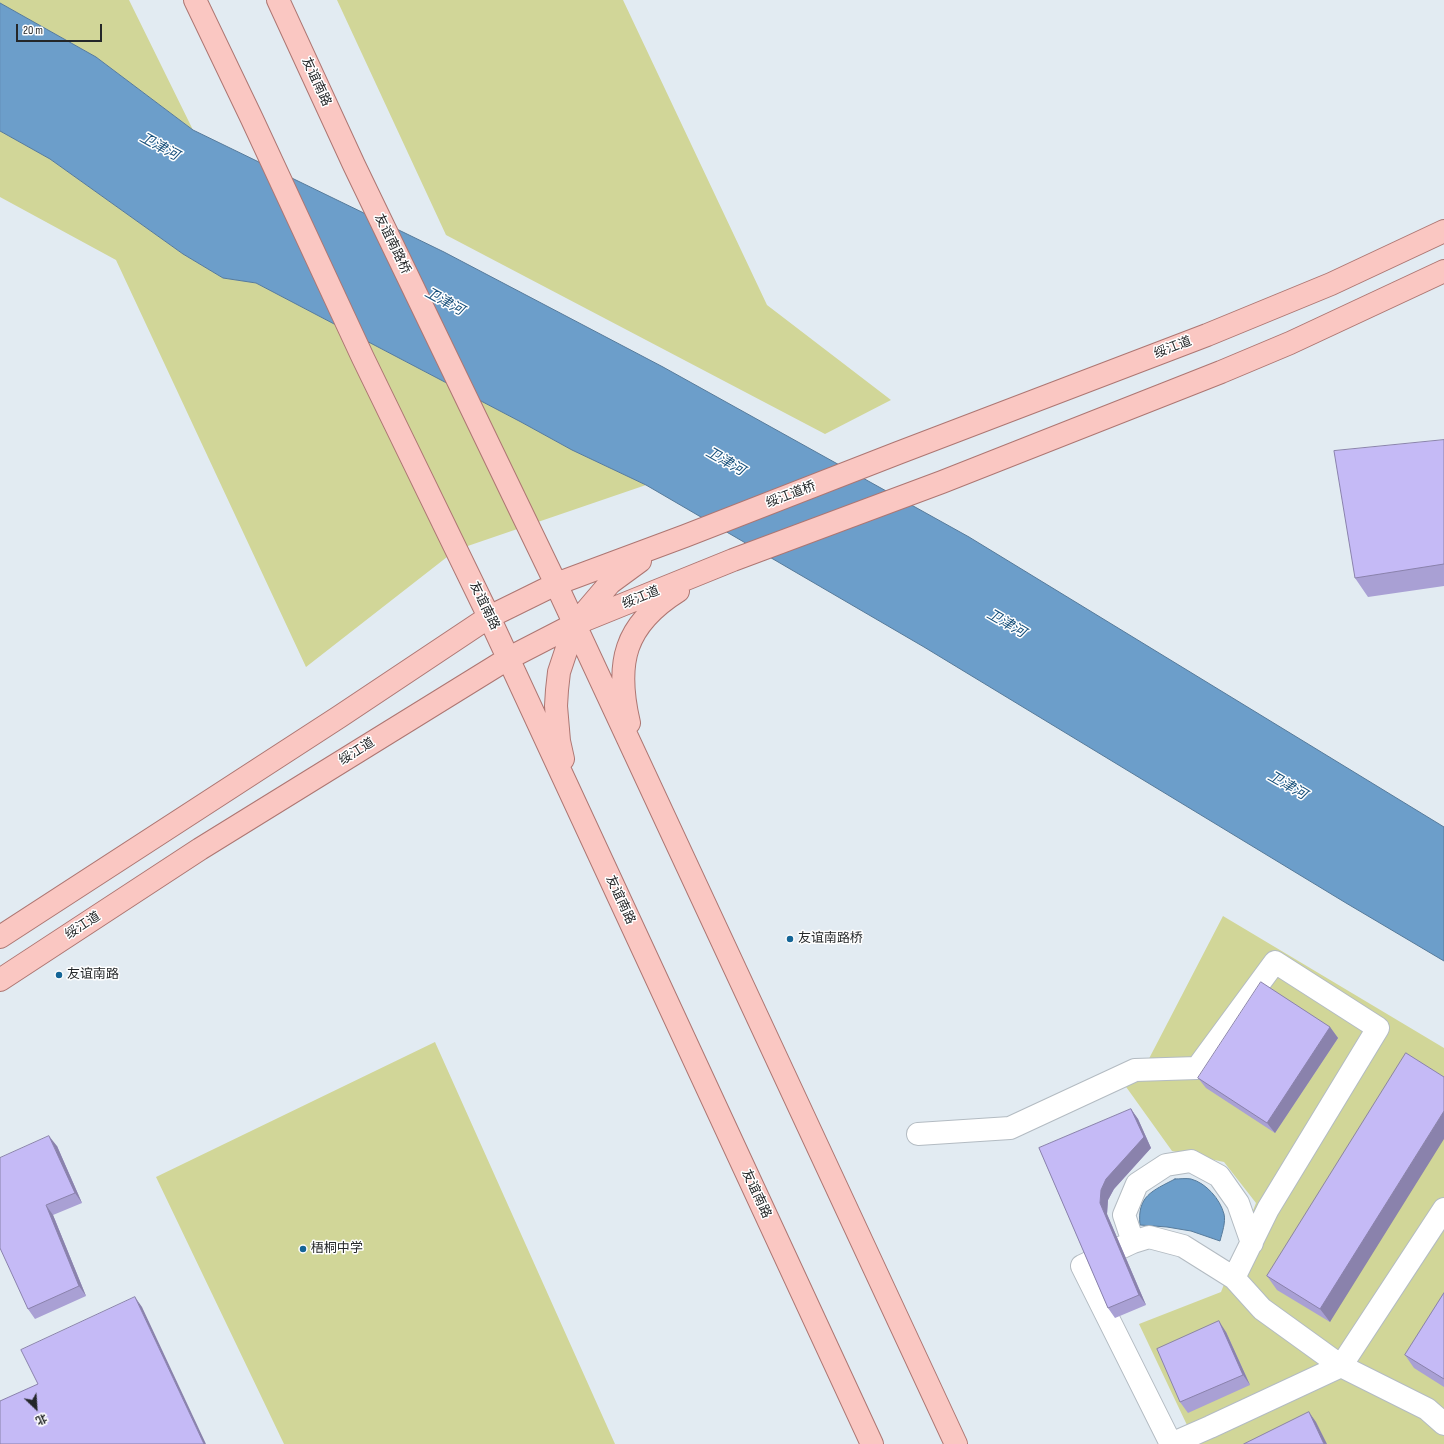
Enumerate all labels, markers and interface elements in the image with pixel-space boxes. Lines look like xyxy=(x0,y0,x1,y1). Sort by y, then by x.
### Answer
scale bar xyxy=(18,16,104,42)
text: 20 m xyxy=(23,23,43,38)
street label: 友谊南路 xyxy=(298,55,334,109)
water label: 卫津河 xyxy=(137,129,181,165)
street label: 友谊南路桥 xyxy=(371,211,413,277)
water label: 卫津河 xyxy=(422,284,466,320)
street label: 绥江道 xyxy=(1152,334,1194,362)
water label: 卫津河 xyxy=(703,444,747,480)
street label: 绥江道桥 xyxy=(764,478,818,512)
street label: 友谊南路 xyxy=(466,579,502,633)
street label: 绥江道 xyxy=(620,583,662,613)
water label: 卫津河 xyxy=(984,606,1028,642)
street label: 绥江道 xyxy=(336,735,378,769)
water label: 卫津河 xyxy=(1265,768,1309,804)
street label: 友谊南路 xyxy=(602,873,638,927)
street label: 绥江道 xyxy=(62,909,104,943)
place label: 友谊南路桥 xyxy=(798,931,863,947)
marker: 友谊南路桥 xyxy=(785,934,795,944)
place label: 友谊南路 xyxy=(67,967,119,983)
marker: 友谊南路 xyxy=(54,970,64,980)
street label: 友谊南路 xyxy=(738,1167,774,1221)
place label: 梧桐中学 xyxy=(311,1241,363,1257)
marker: 梧桐中学 xyxy=(298,1244,308,1254)
north arrow xyxy=(16,1388,56,1428)
text: 北 xyxy=(34,1411,49,1428)

